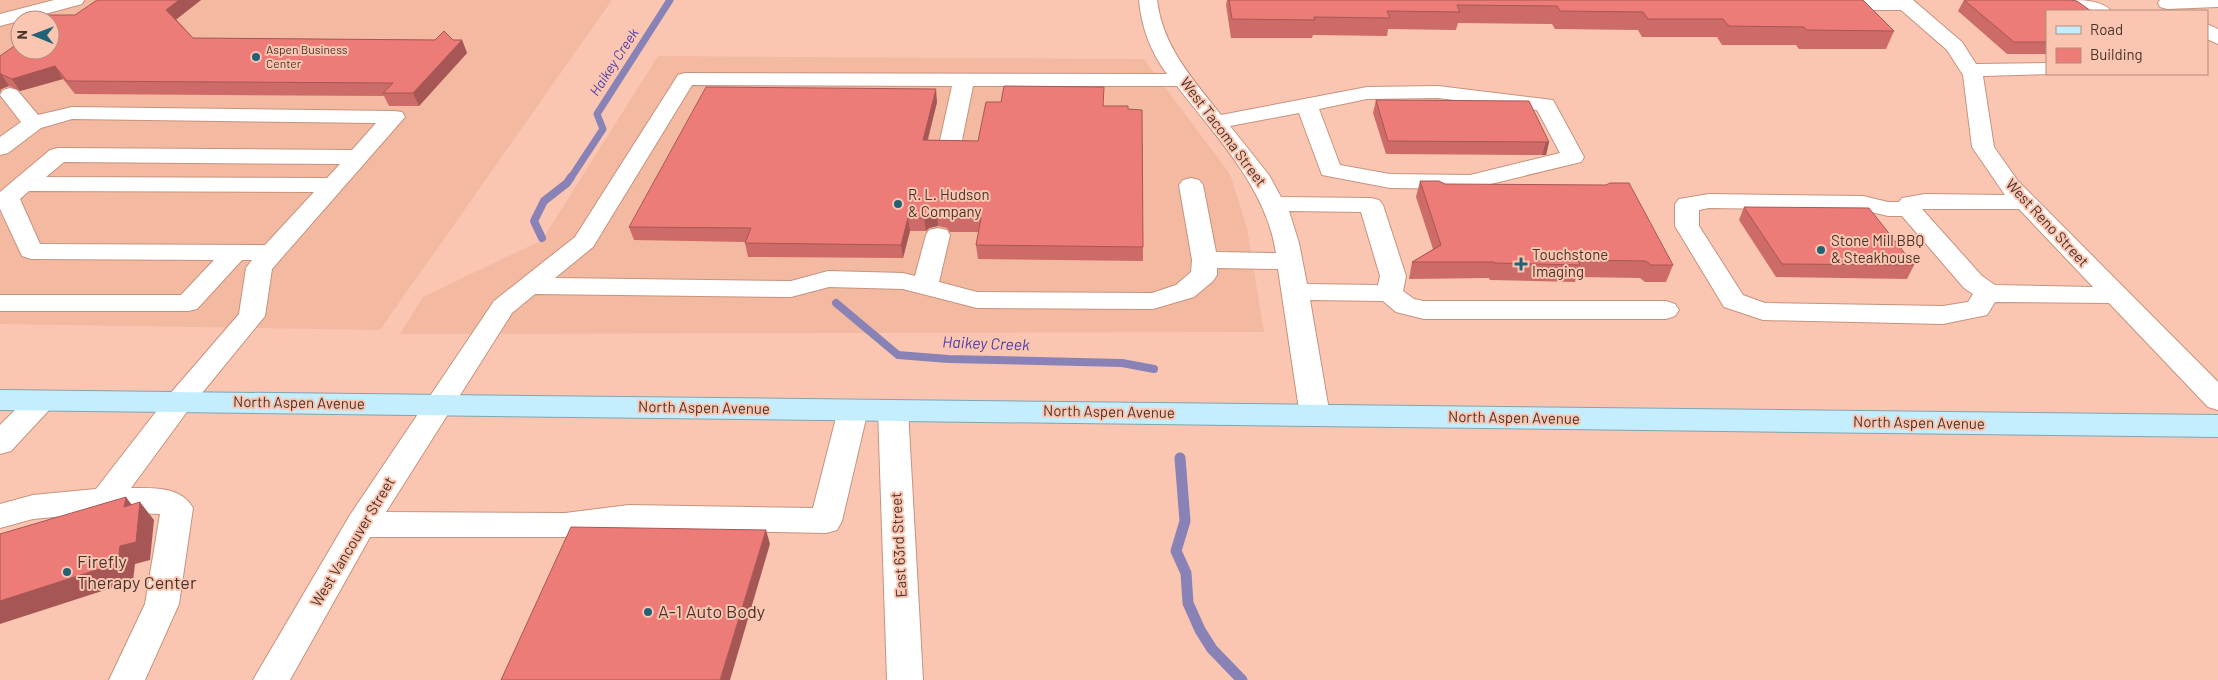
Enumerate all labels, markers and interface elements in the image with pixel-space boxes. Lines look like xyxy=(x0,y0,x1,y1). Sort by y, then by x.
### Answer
north arrow xyxy=(10,10,60,60)
legend xyxy=(2046,10,2208,75)
text: Road xyxy=(2090,20,2123,38)
water label: Haikey Creek xyxy=(586,25,642,99)
text: N xyxy=(13,30,30,40)
place label: Aspen Business Center xyxy=(266,42,348,70)
text: Building xyxy=(2090,45,2143,63)
marker: Aspen Business Center xyxy=(250,51,262,63)
street label: West Tacoma Street xyxy=(1177,73,1271,189)
street label: West Reno Street xyxy=(2003,175,2093,270)
place label: R. L. Hudson & Company xyxy=(908,185,990,220)
marker: R. L. Hudson & Company xyxy=(892,198,904,210)
place label: Stone Mill BBQ & Steakhouse xyxy=(1831,231,1924,266)
marker: Stone Mill BBQ & Steakhouse xyxy=(1815,244,1827,256)
place label: Touchstone Imaging xyxy=(1532,245,1608,280)
marker: Touchstone Imaging xyxy=(1514,257,1528,271)
water label: Haikey Creek xyxy=(942,331,1030,354)
street label: North Aspen Avenue xyxy=(233,392,365,412)
street label: North Aspen Avenue xyxy=(638,397,770,417)
street label: North Aspen Avenue xyxy=(1043,401,1175,421)
street label: North Aspen Avenue xyxy=(1448,407,1580,427)
street label: North Aspen Avenue xyxy=(1853,412,1985,432)
street label: West Vancouver Street xyxy=(306,473,398,610)
street label: East 63rd Street xyxy=(886,492,910,598)
place label: Firefly Therapy Center xyxy=(77,550,197,593)
marker: Firefly Therapy Center xyxy=(61,566,73,578)
place label: A-1 Auto Body xyxy=(658,600,765,622)
marker: A-1 Auto Body xyxy=(642,606,654,618)

